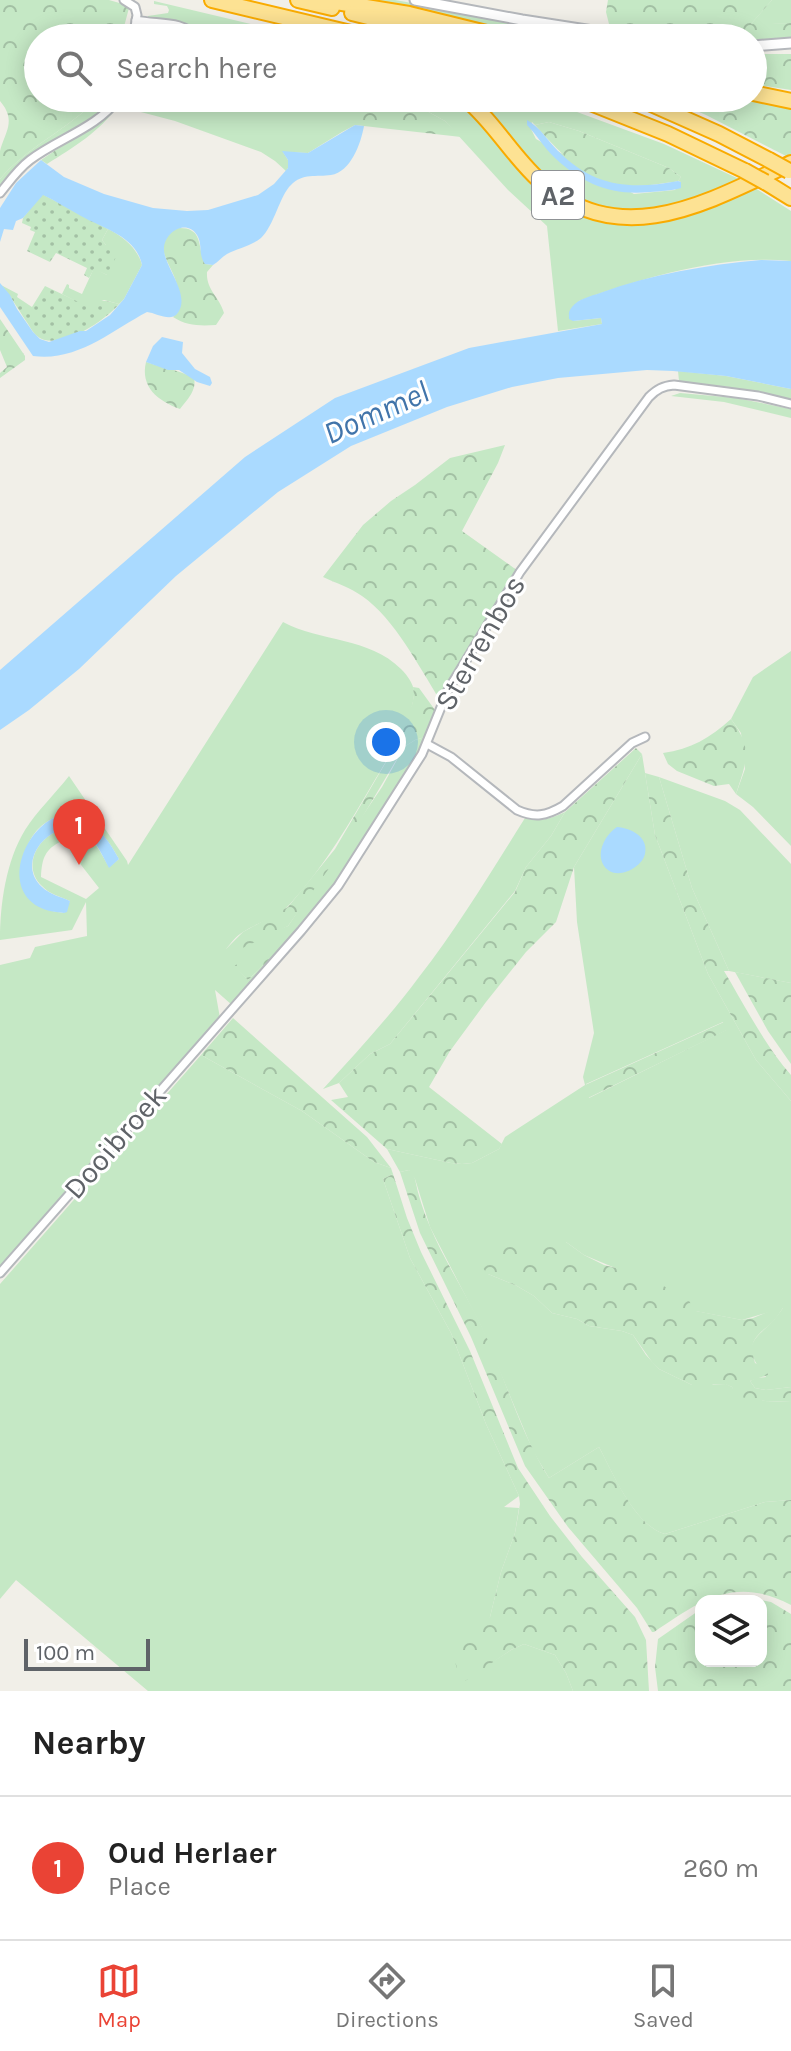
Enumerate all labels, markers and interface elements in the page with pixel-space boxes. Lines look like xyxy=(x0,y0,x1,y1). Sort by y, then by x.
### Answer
search box xyxy=(24,24,767,112)
icon: search xyxy=(52,46,96,90)
text: Search here xyxy=(116,50,277,86)
road number: A2 xyxy=(532,171,584,219)
water label: Dommel xyxy=(318,373,435,452)
street label: Sterrenbos xyxy=(427,569,533,717)
your location xyxy=(366,722,406,762)
pin: 1 xyxy=(53,799,105,865)
street label: Dooibroek xyxy=(56,1078,174,1206)
map controls xyxy=(695,1595,767,1667)
button: layers xyxy=(695,1595,767,1667)
scale bar xyxy=(24,1635,150,1671)
text: 100 m xyxy=(36,1640,95,1666)
text: Nearby xyxy=(32,1723,146,1763)
text: Oud Herlaer xyxy=(108,1835,277,1871)
text: 1 xyxy=(53,1853,63,1884)
text: 260 m xyxy=(683,1853,759,1884)
text: Place xyxy=(108,1871,171,1902)
tab: Map xyxy=(97,1959,141,2033)
tab: Directions xyxy=(335,1959,439,2033)
tab: Saved xyxy=(633,1959,694,2033)

